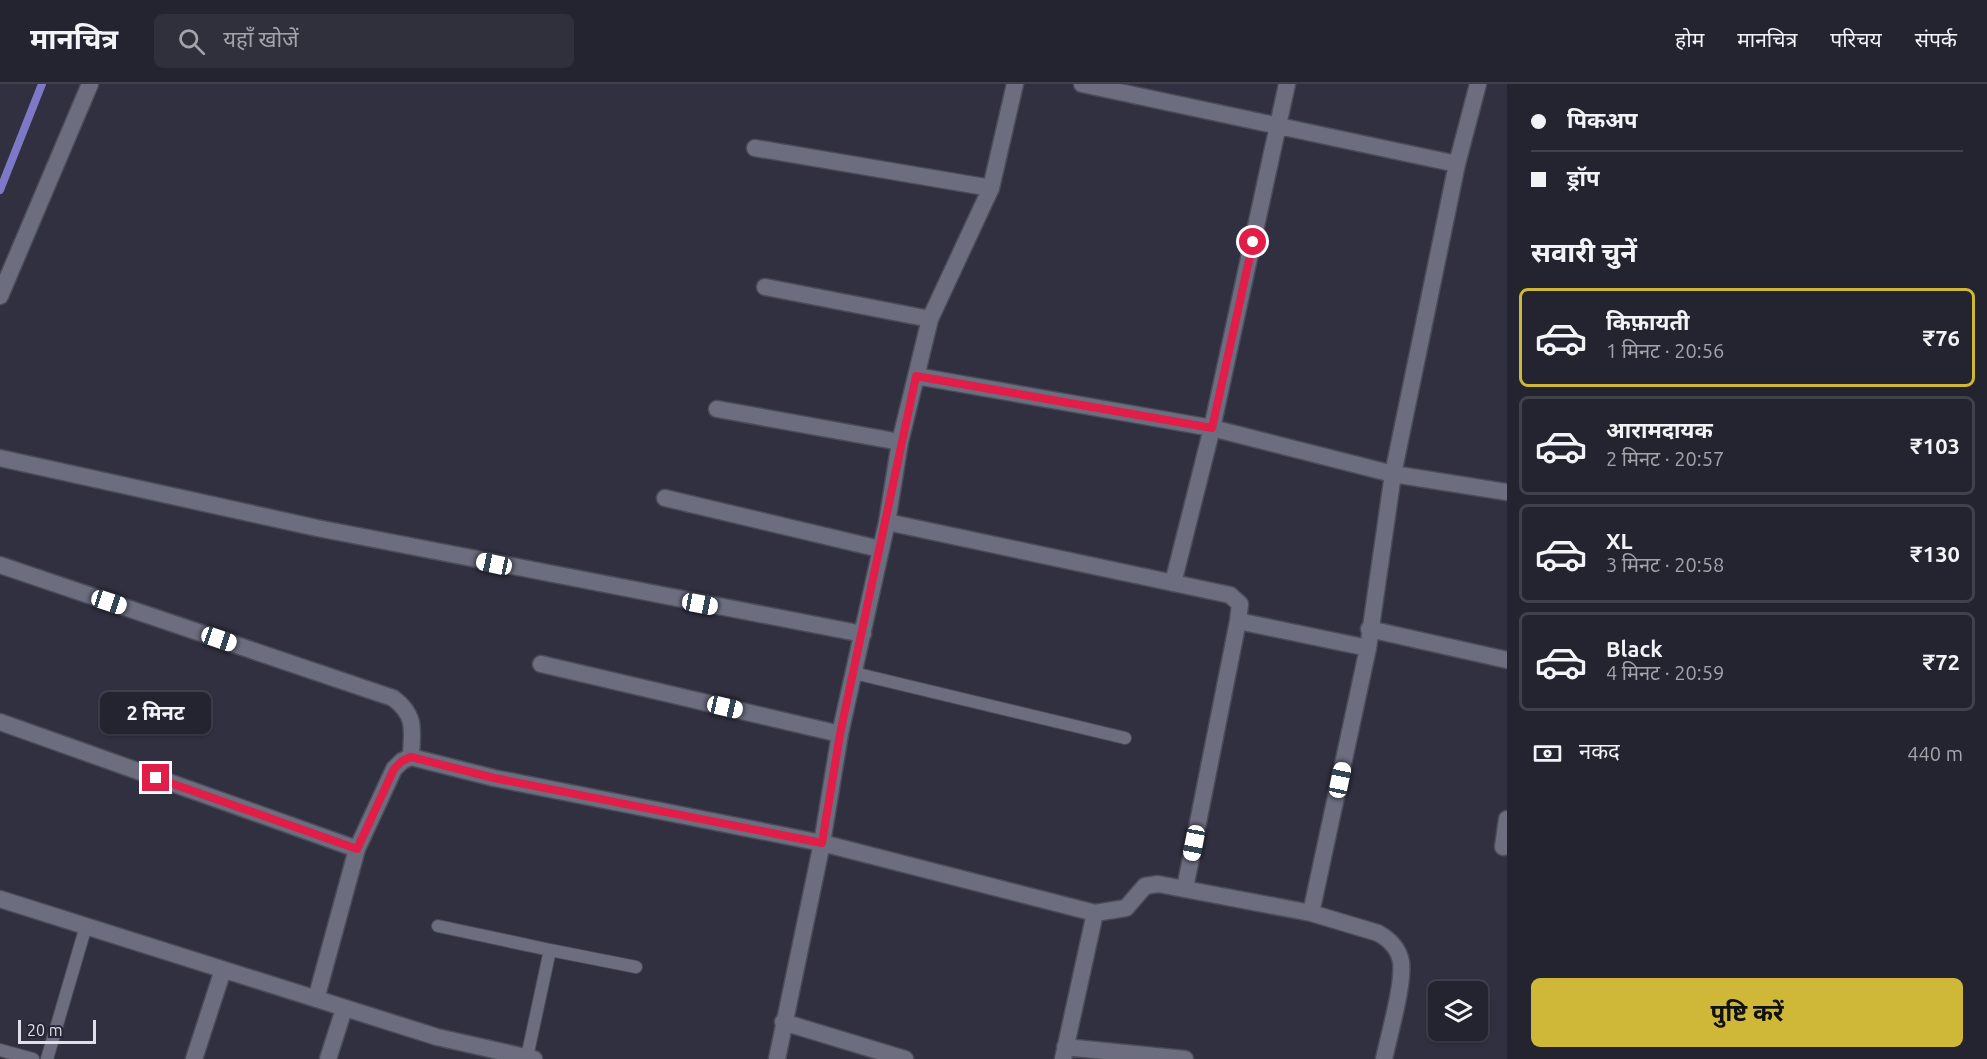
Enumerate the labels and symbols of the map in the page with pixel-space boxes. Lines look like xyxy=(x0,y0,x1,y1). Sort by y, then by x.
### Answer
route start xyxy=(1239,228,1266,255)
car xyxy=(475,551,513,577)
car xyxy=(89,588,129,616)
car xyxy=(681,592,719,616)
car xyxy=(199,625,239,653)
callout: 2 मिनट xyxy=(100,691,212,733)
car xyxy=(705,694,745,720)
car xyxy=(1327,761,1353,799)
route end xyxy=(142,764,169,791)
car xyxy=(1182,824,1206,862)
scale bar xyxy=(18,1017,96,1044)

